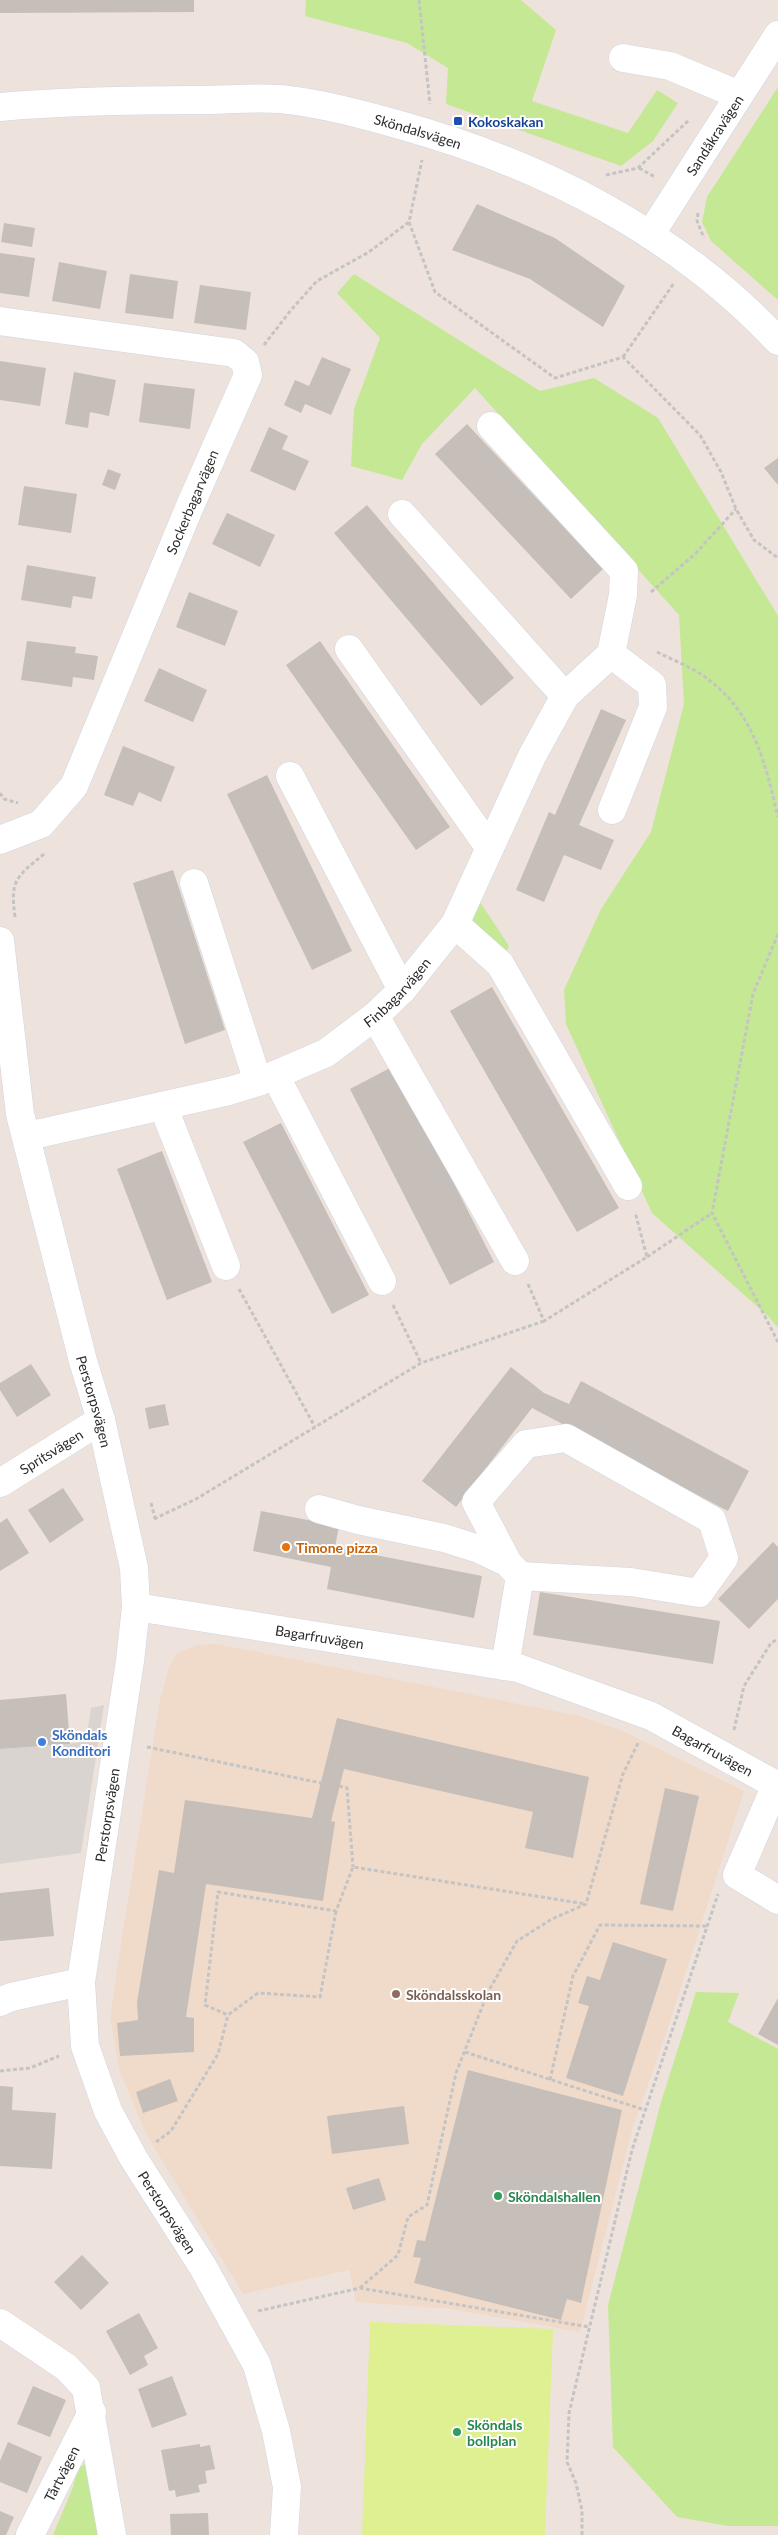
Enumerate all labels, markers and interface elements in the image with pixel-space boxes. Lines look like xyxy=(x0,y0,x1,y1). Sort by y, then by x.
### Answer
street label: Sandåkravägen xyxy=(682,91,746,178)
street label: Sköndalsvägen xyxy=(372,110,464,152)
place label: Kokoskakan xyxy=(468,113,544,130)
marker: Kokoskakan xyxy=(452,115,464,127)
street label: Sockerbagarvägen xyxy=(162,447,222,557)
street label: Finbagarvägen xyxy=(360,954,433,1030)
street label: Perstorpsvägen xyxy=(73,1354,115,1449)
street label: Spritsvägen xyxy=(16,1425,86,1477)
place label: Timone pizza xyxy=(296,1539,378,1556)
marker: Timone pizza xyxy=(280,1541,292,1553)
street label: Bagarfruvägen xyxy=(274,1621,365,1652)
street label: Bagarfruvägen xyxy=(670,1721,756,1779)
place label: Sköndals Konditori xyxy=(52,1726,111,1759)
marker: Sköndals Konditori xyxy=(36,1736,48,1748)
street label: Perstorpsvägen xyxy=(91,1767,123,1863)
place label: Sköndalsskolan xyxy=(406,1986,501,2003)
marker: Sköndalsskolan xyxy=(390,1988,402,2000)
street label: Perstorpsvägen xyxy=(135,2167,201,2257)
place label: Sköndalshallen xyxy=(508,2188,601,2205)
marker: Sköndalshallen xyxy=(492,2190,504,2202)
place label: Sköndals bollplan xyxy=(467,2416,522,2449)
marker: Sköndals bollplan xyxy=(451,2426,463,2438)
street label: Tårtvägen xyxy=(40,2443,82,2504)

